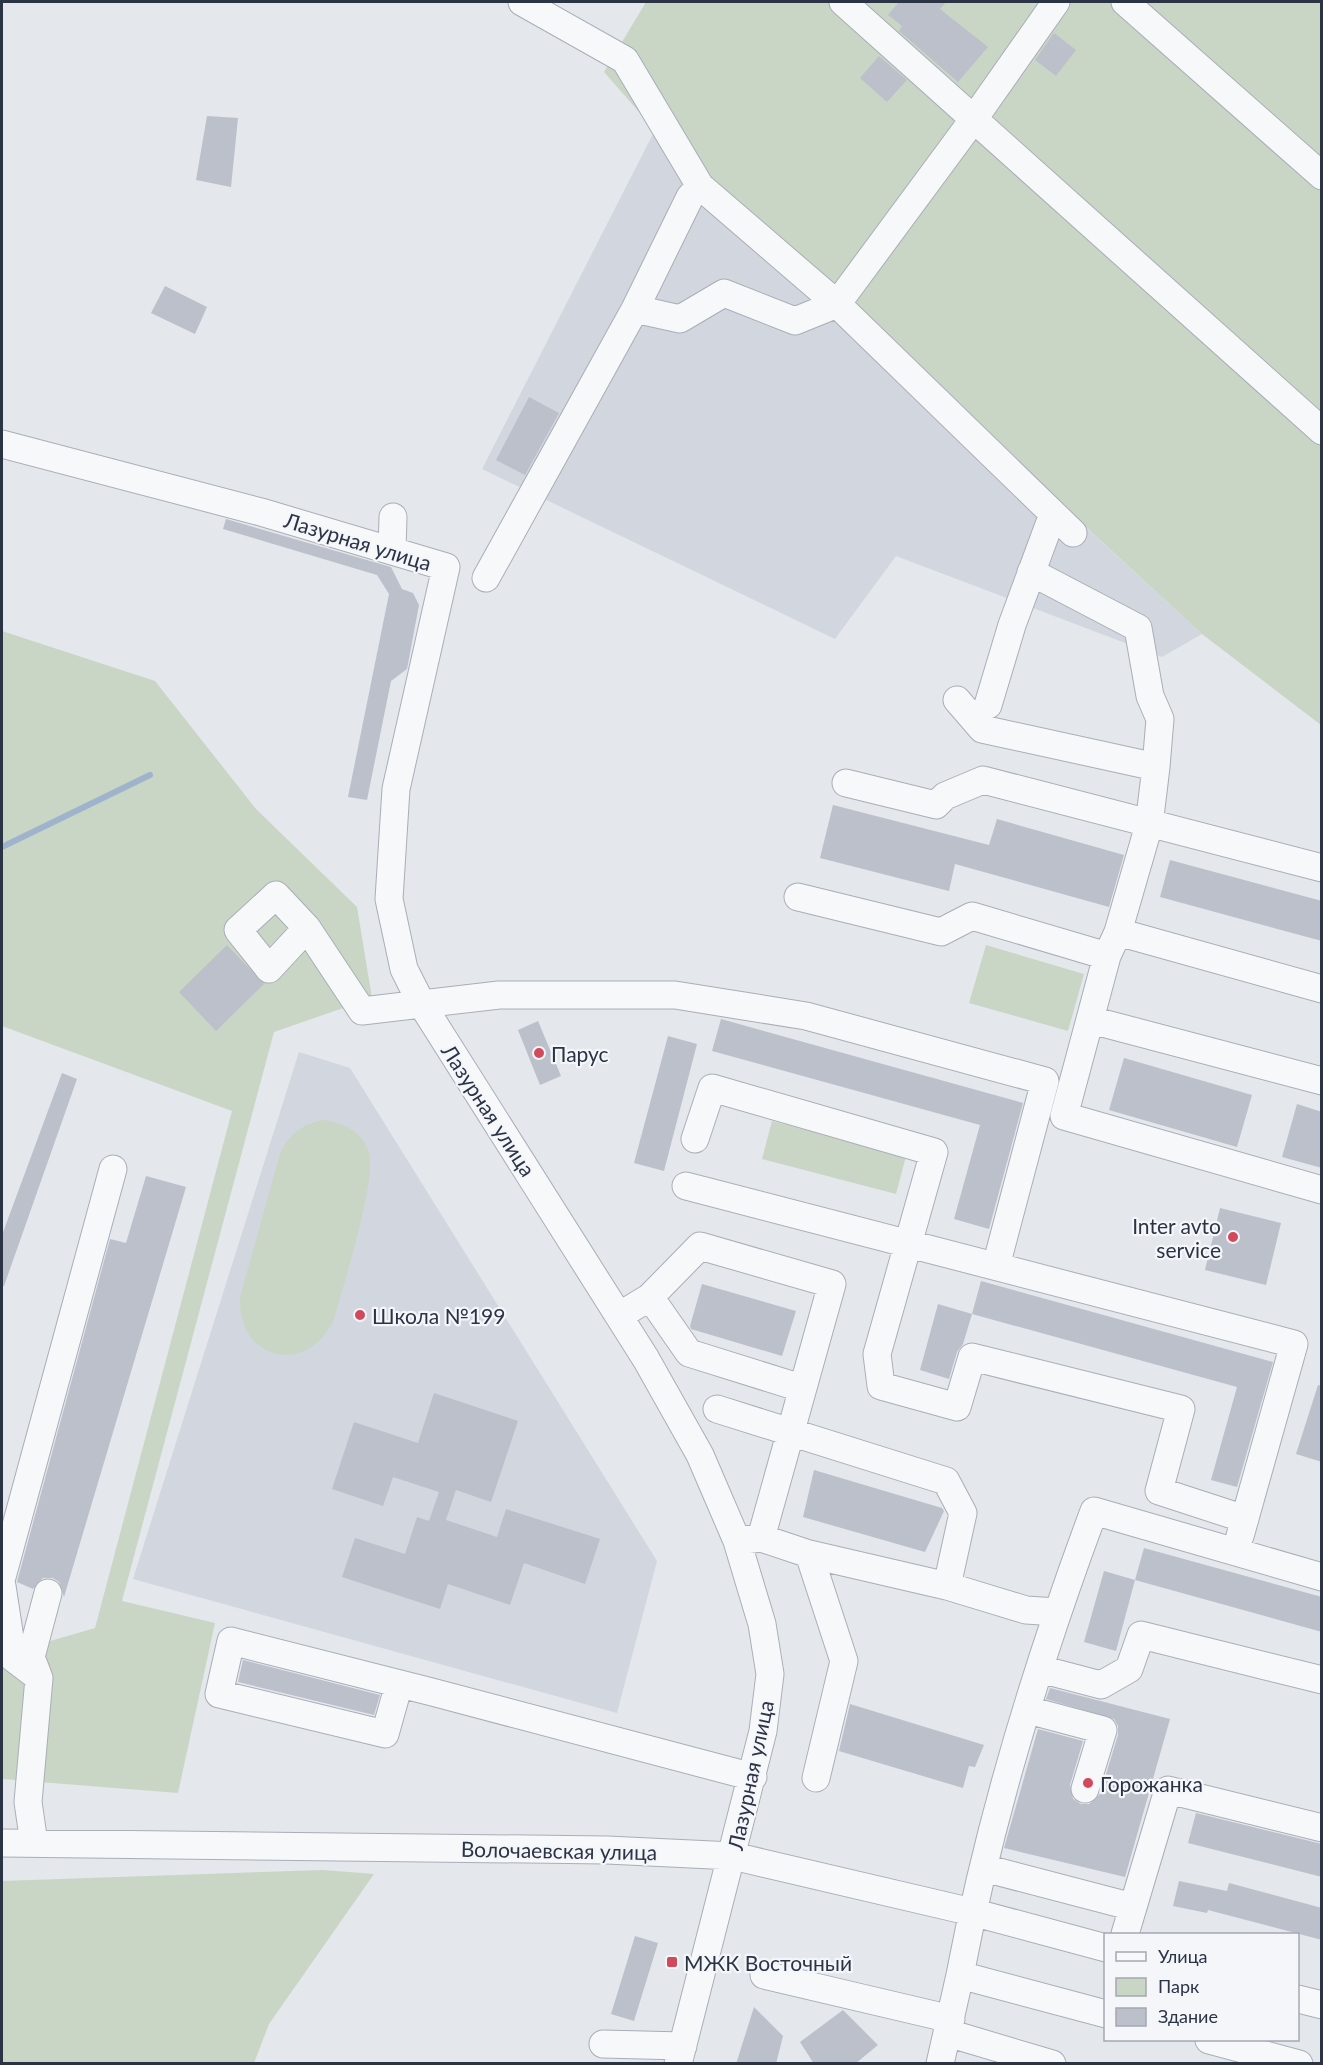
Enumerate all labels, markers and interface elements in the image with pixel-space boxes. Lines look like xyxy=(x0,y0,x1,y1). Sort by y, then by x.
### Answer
street label: Лазурная улица xyxy=(280,506,435,575)
street label: Лазурная улица xyxy=(436,1038,541,1181)
place label: Парус xyxy=(551,1041,609,1066)
marker: Парус xyxy=(532,1046,546,1060)
place label: Inter avto service xyxy=(1132,1213,1221,1262)
marker: Inter avto service xyxy=(1226,1230,1240,1244)
place label: Школа №199 xyxy=(372,1303,505,1328)
marker: Школа №199 xyxy=(353,1308,367,1322)
street label: Лазурная улица xyxy=(722,1698,778,1853)
place label: Горожанка xyxy=(1100,1771,1203,1796)
marker: Горожанка xyxy=(1081,1776,1095,1790)
street label: Волочаевская улица xyxy=(461,1836,657,1864)
legend xyxy=(1104,1933,1299,2041)
text: Улица xyxy=(1158,1945,1208,1967)
place label: МЖК Восточный xyxy=(684,1950,852,1975)
marker: МЖК Восточный xyxy=(665,1955,679,1969)
text: Парк xyxy=(1158,1975,1200,1997)
text: Здание xyxy=(1158,2005,1218,2027)

